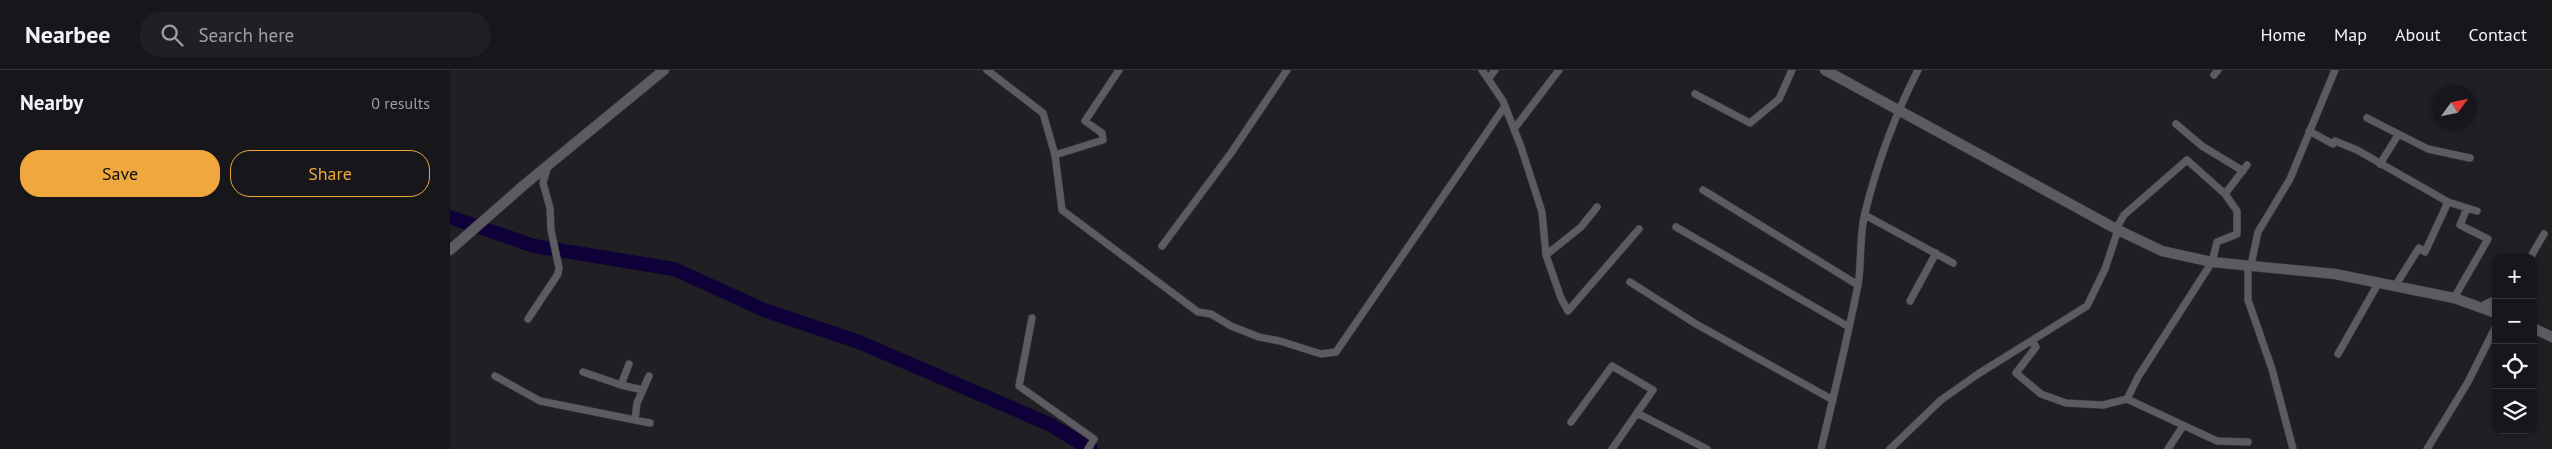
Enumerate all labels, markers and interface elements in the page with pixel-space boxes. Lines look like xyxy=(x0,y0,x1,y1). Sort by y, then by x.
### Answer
search box xyxy=(140,12,490,57)
text: Nearbee xyxy=(25,19,110,50)
icon: search xyxy=(158,21,186,49)
text: Search here xyxy=(198,23,294,47)
text: Home xyxy=(2260,23,2306,46)
text: Map xyxy=(2334,23,2367,46)
text: About xyxy=(2395,23,2441,46)
text: Contact xyxy=(2469,23,2527,46)
north arrow xyxy=(2432,85,2477,130)
text: Nearby xyxy=(20,89,83,116)
text: 0 results xyxy=(371,93,430,113)
button: Save xyxy=(20,150,220,197)
button: Share xyxy=(230,150,430,197)
map controls xyxy=(2492,254,2537,434)
button: + xyxy=(2492,254,2537,299)
button: − xyxy=(2492,299,2537,344)
button: locate xyxy=(2492,344,2537,389)
button: layers xyxy=(2492,389,2537,434)

